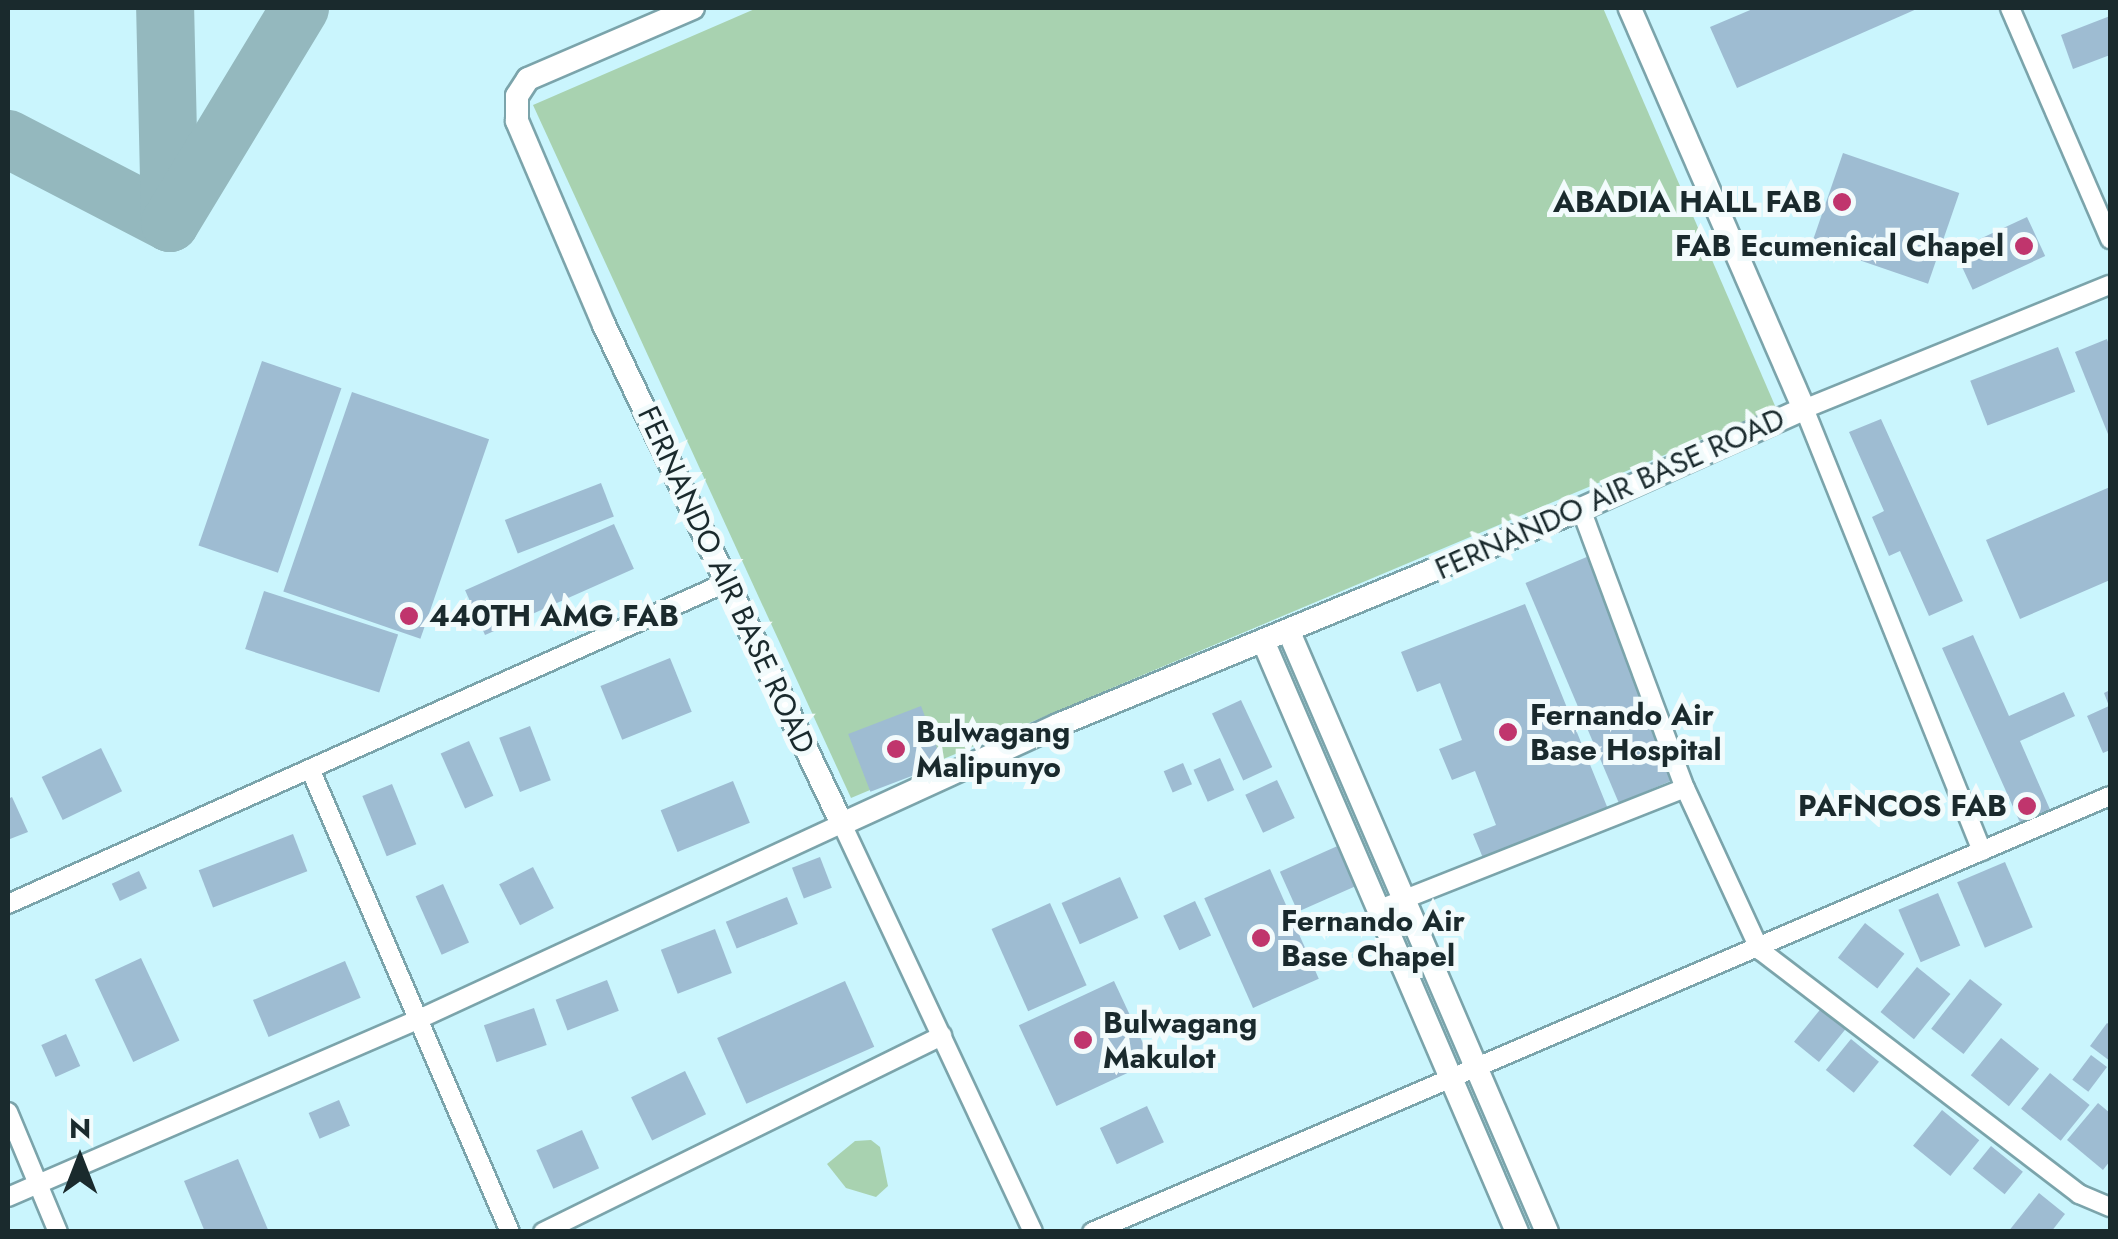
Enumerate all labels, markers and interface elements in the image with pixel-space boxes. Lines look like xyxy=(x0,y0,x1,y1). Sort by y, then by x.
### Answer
place label: ABADIA HALL FAB xyxy=(1553,184,1822,220)
marker: ABADIA HALL FAB xyxy=(1831,191,1853,213)
place label: FAB Ecumenical Chapel xyxy=(1675,228,2004,264)
marker: FAB Ecumenical Chapel xyxy=(2013,235,2035,257)
street label: FERNANDO AIR BASE ROAD xyxy=(630,401,822,759)
street label: FERNANDO AIR BASE ROAD xyxy=(1430,401,1790,587)
place label: 440TH AMG FAB xyxy=(429,598,679,634)
marker: 440TH AMG FAB xyxy=(398,605,420,627)
place label: Fernando Air Base Hospital xyxy=(1530,697,1722,768)
place label: Bulwagang Malipunyo xyxy=(916,714,1070,784)
marker: Fernando Air Base Hospital xyxy=(1495,719,1521,745)
marker: Bulwagang Malipunyo xyxy=(885,738,907,760)
place label: PAFNCOS FAB xyxy=(1798,788,2007,824)
marker: PAFNCOS FAB xyxy=(2016,795,2038,817)
place label: Fernando Air Base Chapel xyxy=(1281,903,1465,974)
marker: Fernando Air Base Chapel xyxy=(1250,927,1272,949)
place label: Bulwagang Makulot xyxy=(1103,1005,1257,1076)
marker: Bulwagang Makulot xyxy=(1072,1029,1094,1051)
text: N xyxy=(69,1108,91,1149)
north arrow xyxy=(30,1109,130,1209)

